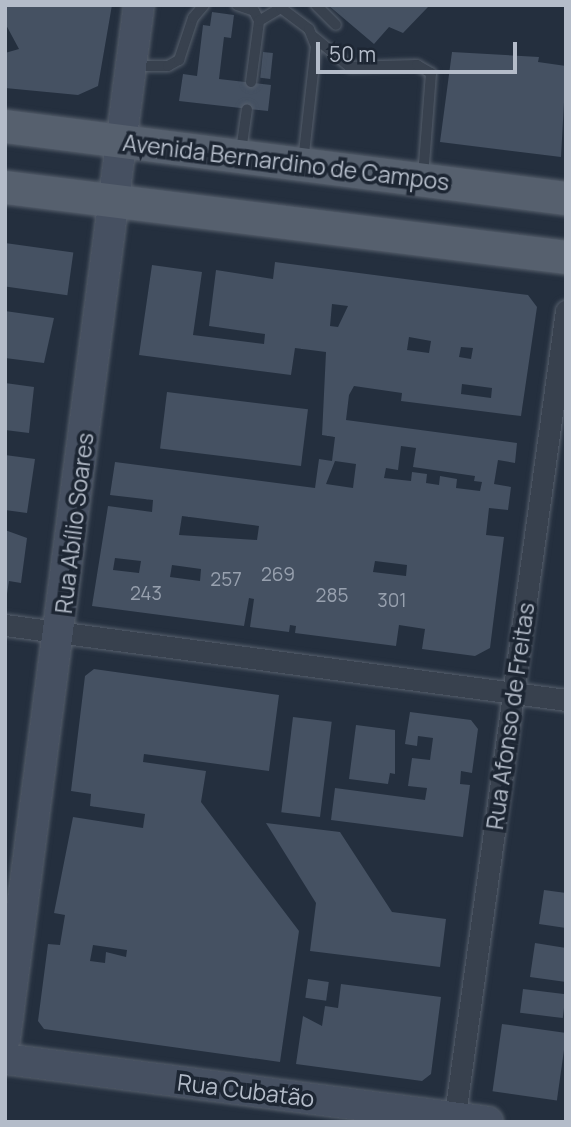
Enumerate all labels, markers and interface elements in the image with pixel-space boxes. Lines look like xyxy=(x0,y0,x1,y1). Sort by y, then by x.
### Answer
scale bar xyxy=(319,28,520,72)
text: 50 m xyxy=(329,40,376,68)
street label: Avenida Bernardino de Campos xyxy=(121,128,451,196)
street label: Rua Abílio Soares xyxy=(49,431,99,615)
house number: 269 xyxy=(261,564,295,586)
house number: 257 xyxy=(210,569,242,591)
house number: 243 xyxy=(130,583,162,605)
house number: 285 xyxy=(316,585,348,607)
house number: 301 xyxy=(377,590,407,612)
street label: Rua Afonso de Freitas xyxy=(480,601,540,831)
street label: Rua Cubatão xyxy=(176,1068,316,1112)

